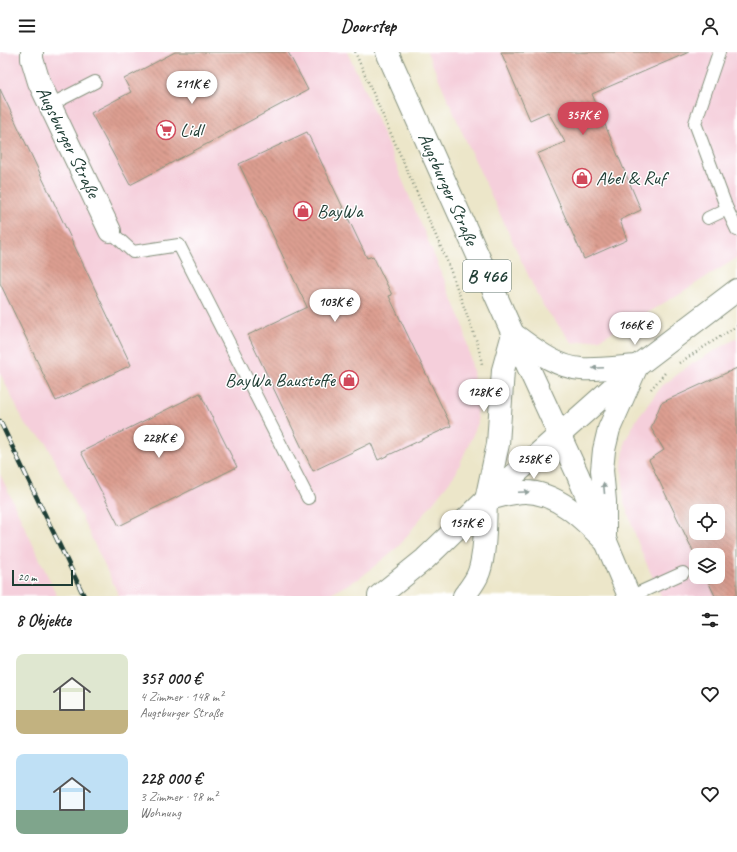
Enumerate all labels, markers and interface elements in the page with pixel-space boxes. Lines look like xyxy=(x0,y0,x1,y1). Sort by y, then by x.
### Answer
icon: menu xyxy=(16,15,38,37)
text: Doorstep xyxy=(341,15,396,37)
icon: person xyxy=(699,15,721,37)
pin: 211K € xyxy=(159,71,225,105)
text: 211K € xyxy=(175,76,209,92)
street label: Augsburger Straße xyxy=(31,82,106,203)
pin: 357K € xyxy=(550,102,616,136)
text: 357K € xyxy=(567,107,599,123)
place label: Lidl xyxy=(180,118,206,142)
supermarket icon: Lidl xyxy=(155,119,177,141)
street label: Augsburger Straße xyxy=(412,129,484,251)
place label: Abel & Ruf xyxy=(596,166,670,190)
shop icon: Abel & Ruf xyxy=(571,167,593,189)
place label: BayWa xyxy=(317,199,364,223)
shop icon: BayWa xyxy=(292,200,314,222)
road number: B 466 xyxy=(463,260,511,292)
pin: 103K € xyxy=(302,289,368,323)
text: 103K € xyxy=(318,294,352,310)
pin: 166K € xyxy=(602,312,668,346)
text: 166K € xyxy=(618,317,652,333)
one-way arrow xyxy=(592,365,604,372)
place label: BayWa Baustoffe xyxy=(225,368,337,392)
shop icon: BayWa Baustoffe xyxy=(338,369,360,391)
pin: 128K € xyxy=(451,379,517,413)
text: 128K € xyxy=(467,384,501,400)
pin: 228K € xyxy=(126,425,192,459)
text: 228K € xyxy=(142,430,176,446)
pin: 258K € xyxy=(501,446,567,480)
text: 258K € xyxy=(518,451,550,467)
one-way arrow xyxy=(600,482,607,494)
one-way arrow xyxy=(518,489,530,496)
map controls xyxy=(689,504,725,584)
button: locate xyxy=(689,504,725,540)
pin: 157K € xyxy=(433,510,499,544)
text: 157K € xyxy=(450,515,482,531)
button: layers xyxy=(689,548,725,584)
scale bar xyxy=(12,568,73,587)
text: 20 m xyxy=(18,570,37,584)
icon: filters xyxy=(699,609,721,631)
text: 8 Objekte xyxy=(16,610,71,631)
text: 357 000 € xyxy=(140,668,201,689)
icon: home xyxy=(48,670,96,718)
icon: heart xyxy=(699,683,721,705)
text: 4 Zimmer · 148 m² xyxy=(140,689,223,705)
text: Augsburger Straße xyxy=(140,705,223,721)
text: 228 000 € xyxy=(140,768,202,789)
icon: home xyxy=(48,770,96,818)
icon: heart xyxy=(699,783,721,805)
text: 3 Zimmer · 98 m² xyxy=(140,789,217,805)
text: Wohnung xyxy=(140,805,181,821)

